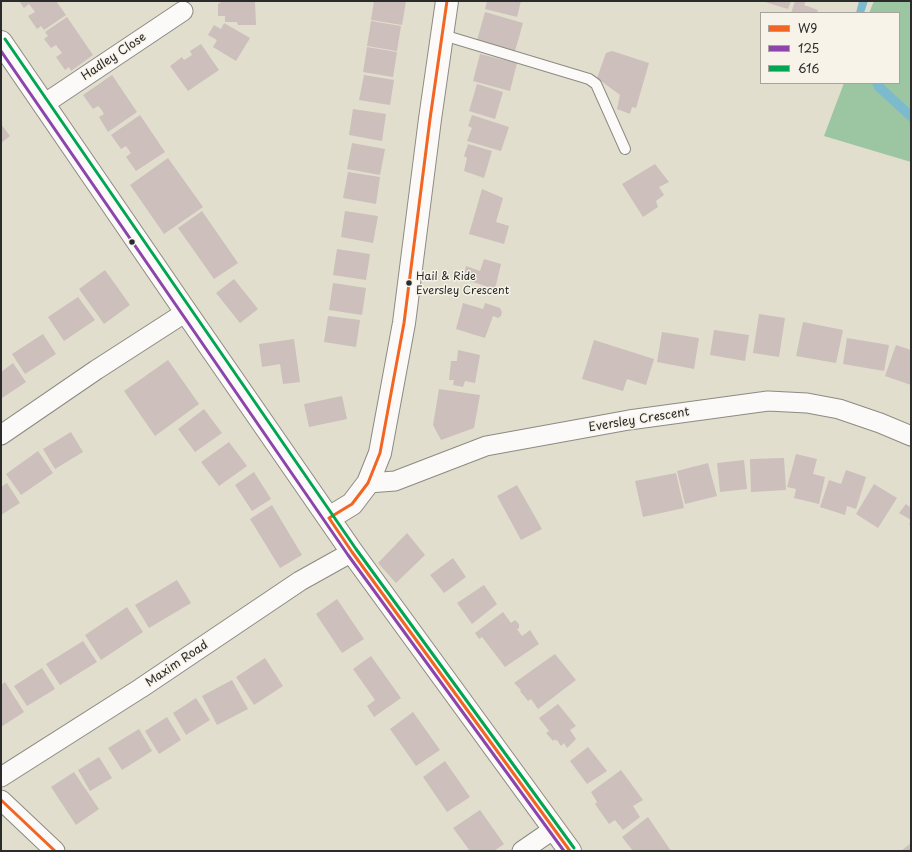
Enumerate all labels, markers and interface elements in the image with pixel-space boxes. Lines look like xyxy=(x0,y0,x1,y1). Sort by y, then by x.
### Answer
legend xyxy=(760,12,900,84)
text: W9 xyxy=(798,19,817,37)
street label: Hadley Close xyxy=(79,30,149,84)
text: 125 xyxy=(798,39,819,57)
text: 616 xyxy=(798,59,819,77)
unlabelled marker xyxy=(127,237,137,247)
place label: Hail & Ride Eversley Crescent xyxy=(416,270,509,296)
marker: Hail & Ride Eversley Crescent xyxy=(404,278,414,288)
street label: Eversley Crescent xyxy=(588,405,690,435)
street label: Maxim Road xyxy=(143,638,211,690)

